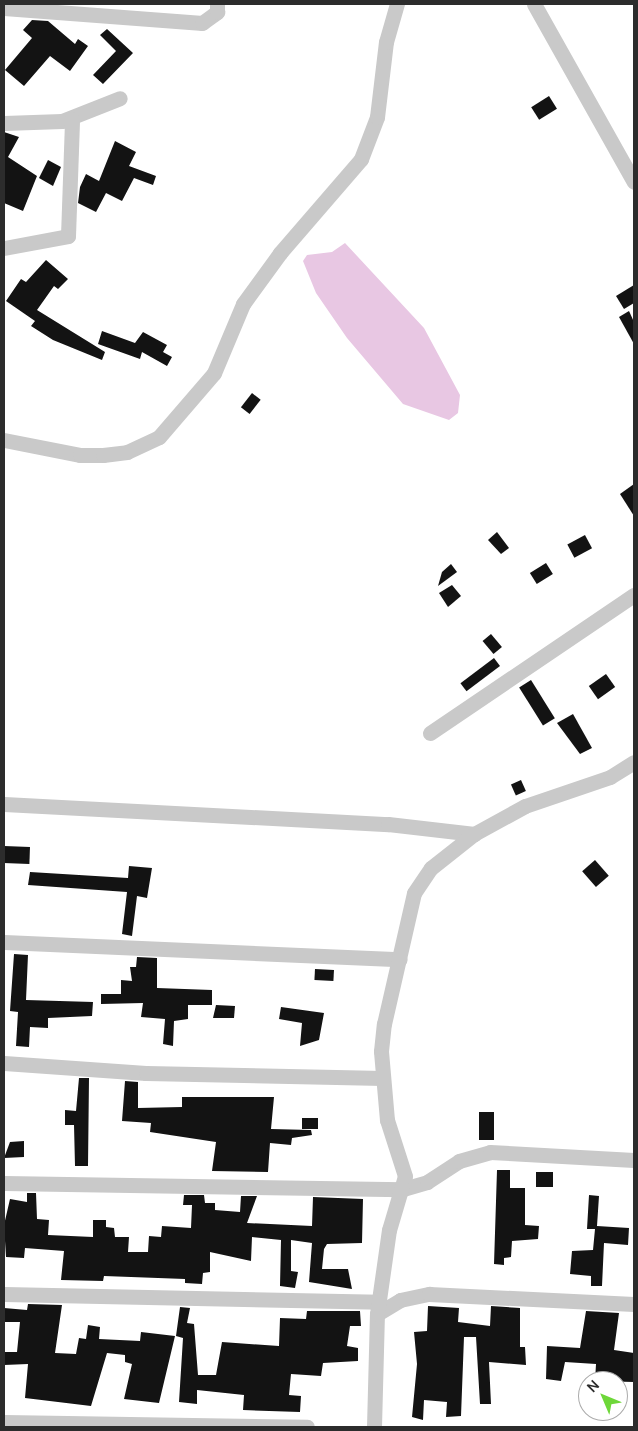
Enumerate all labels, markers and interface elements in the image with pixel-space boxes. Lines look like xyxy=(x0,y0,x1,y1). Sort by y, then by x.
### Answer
north arrow xyxy=(578,1371,628,1421)
text: N xyxy=(582,1375,603,1396)

